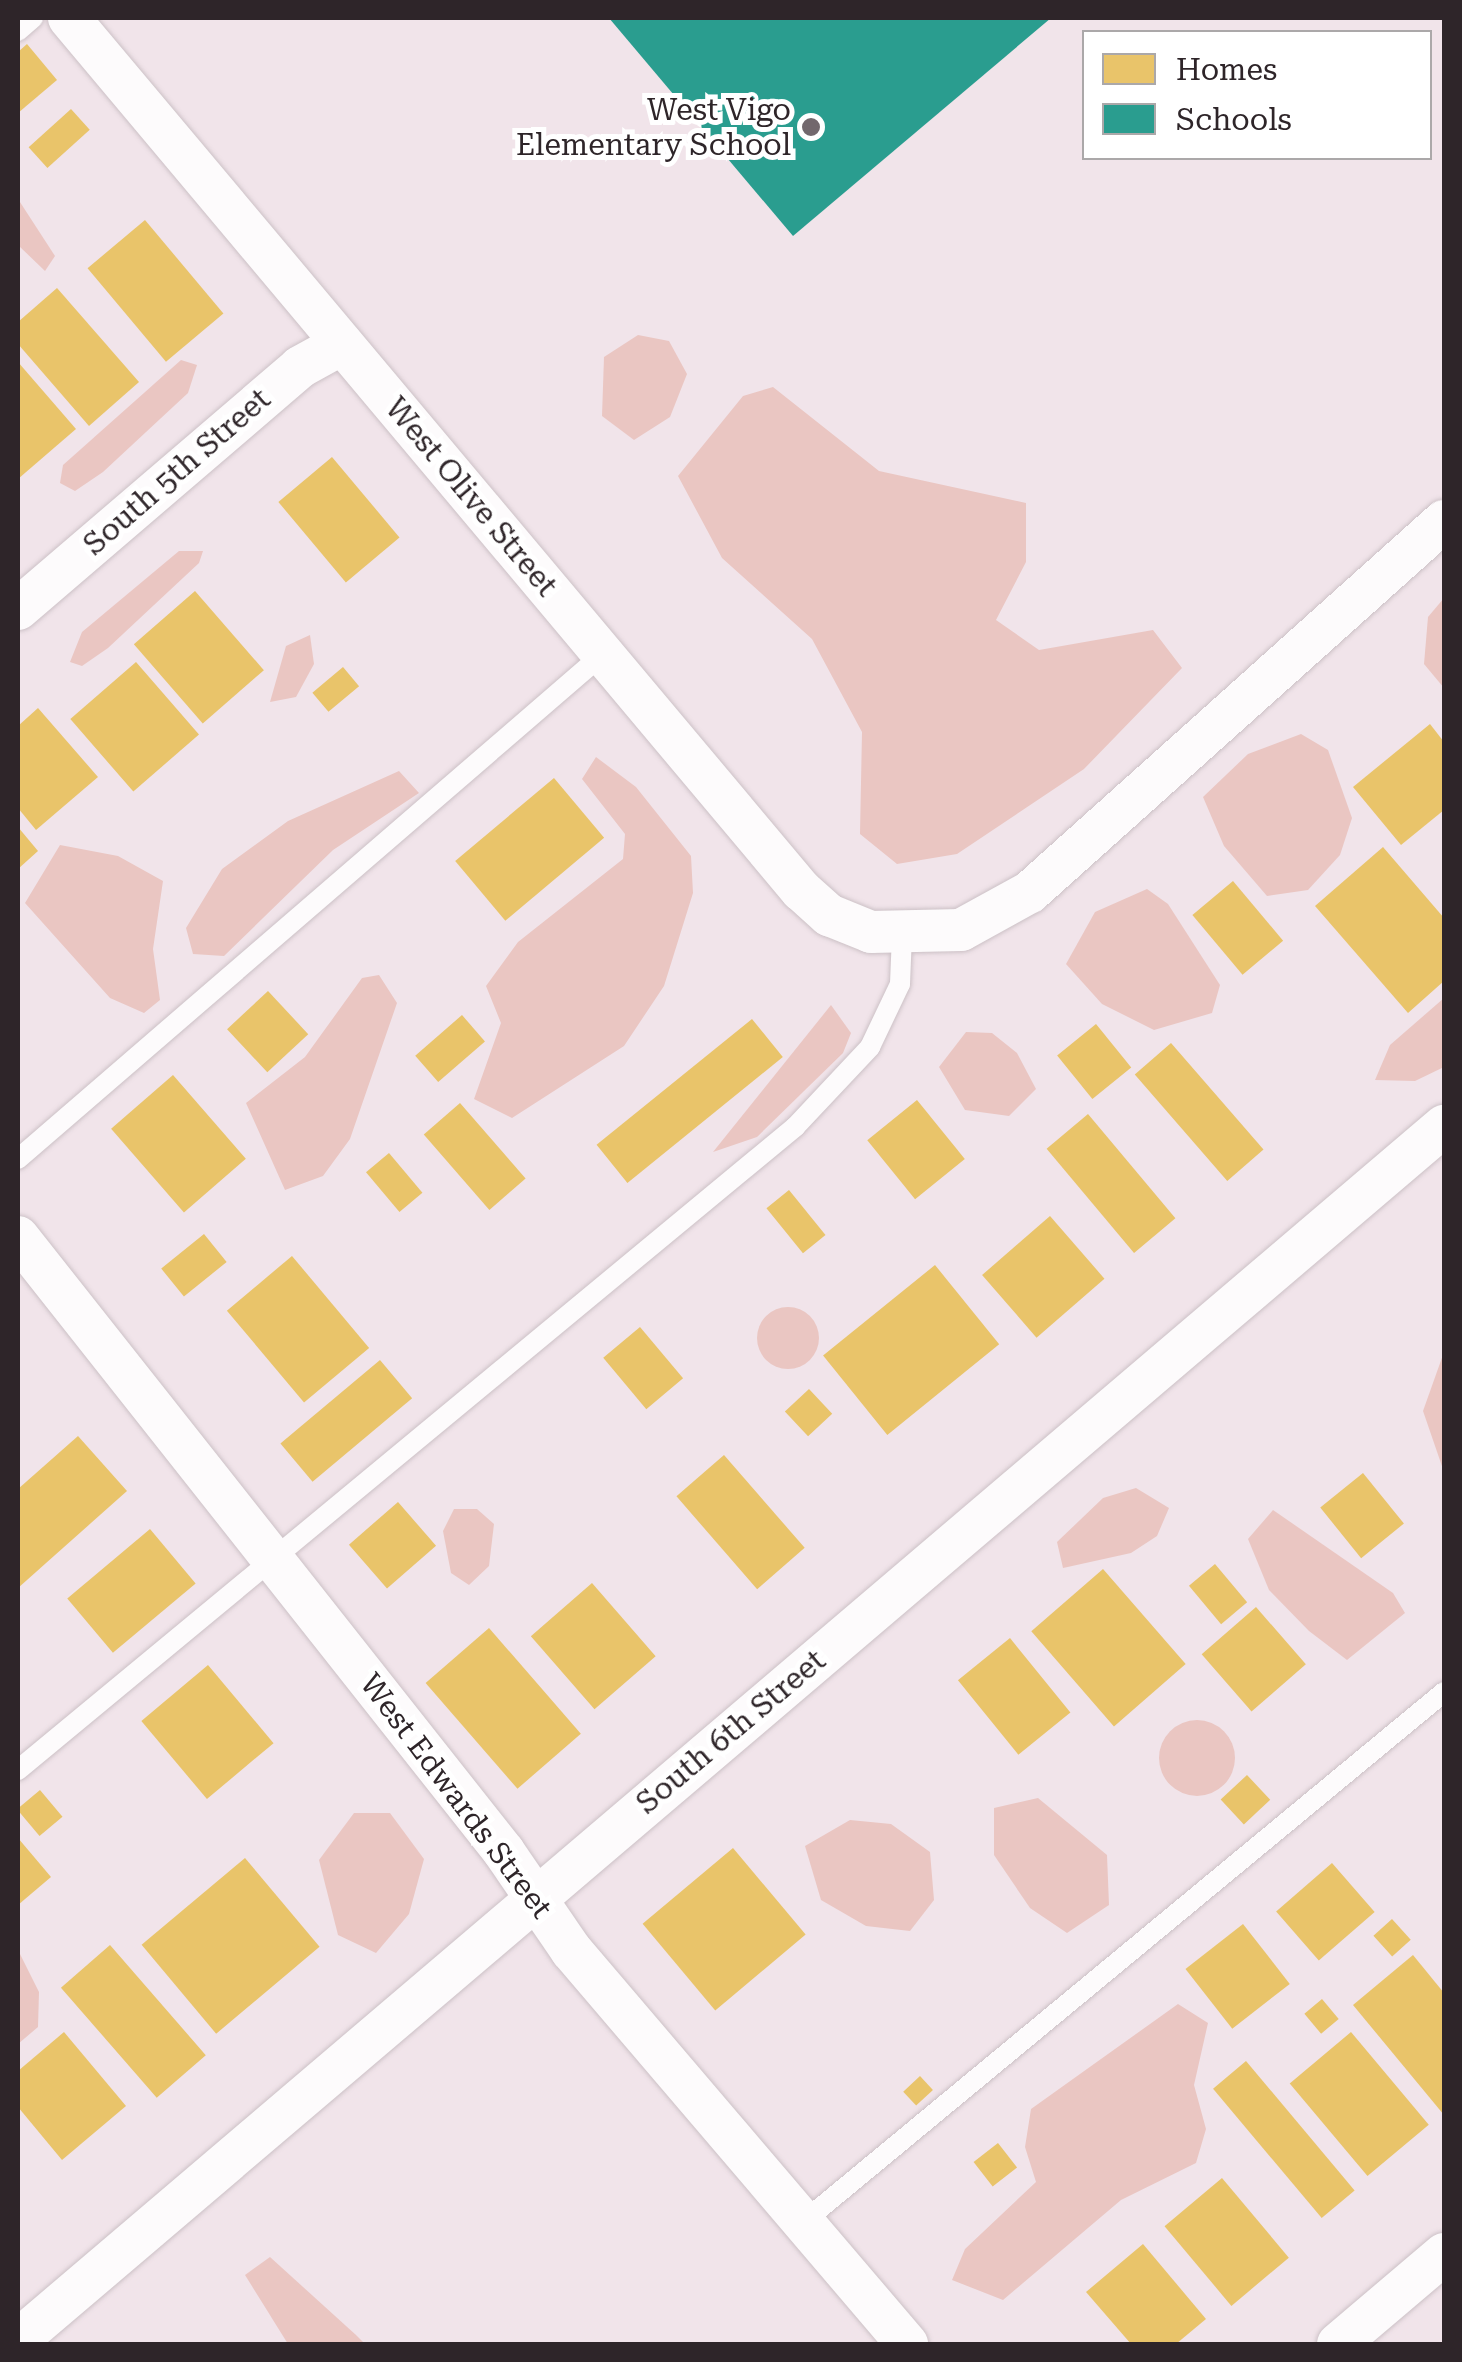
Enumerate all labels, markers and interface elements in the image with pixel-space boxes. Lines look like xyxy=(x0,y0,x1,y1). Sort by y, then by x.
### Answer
legend xyxy=(1082,30,1432,160)
text: Homes xyxy=(1176,52,1277,87)
place label: West Vigo Elementary School xyxy=(516,92,791,162)
text: Schools xyxy=(1176,102,1292,137)
marker: West Vigo Elementary School xyxy=(800,116,822,138)
street label: South 5th Street xyxy=(76,381,278,563)
street label: West Olive Street xyxy=(377,390,565,604)
street label: South 6th Street xyxy=(629,1643,833,1821)
street label: West Edwards Street xyxy=(352,1667,560,1925)

